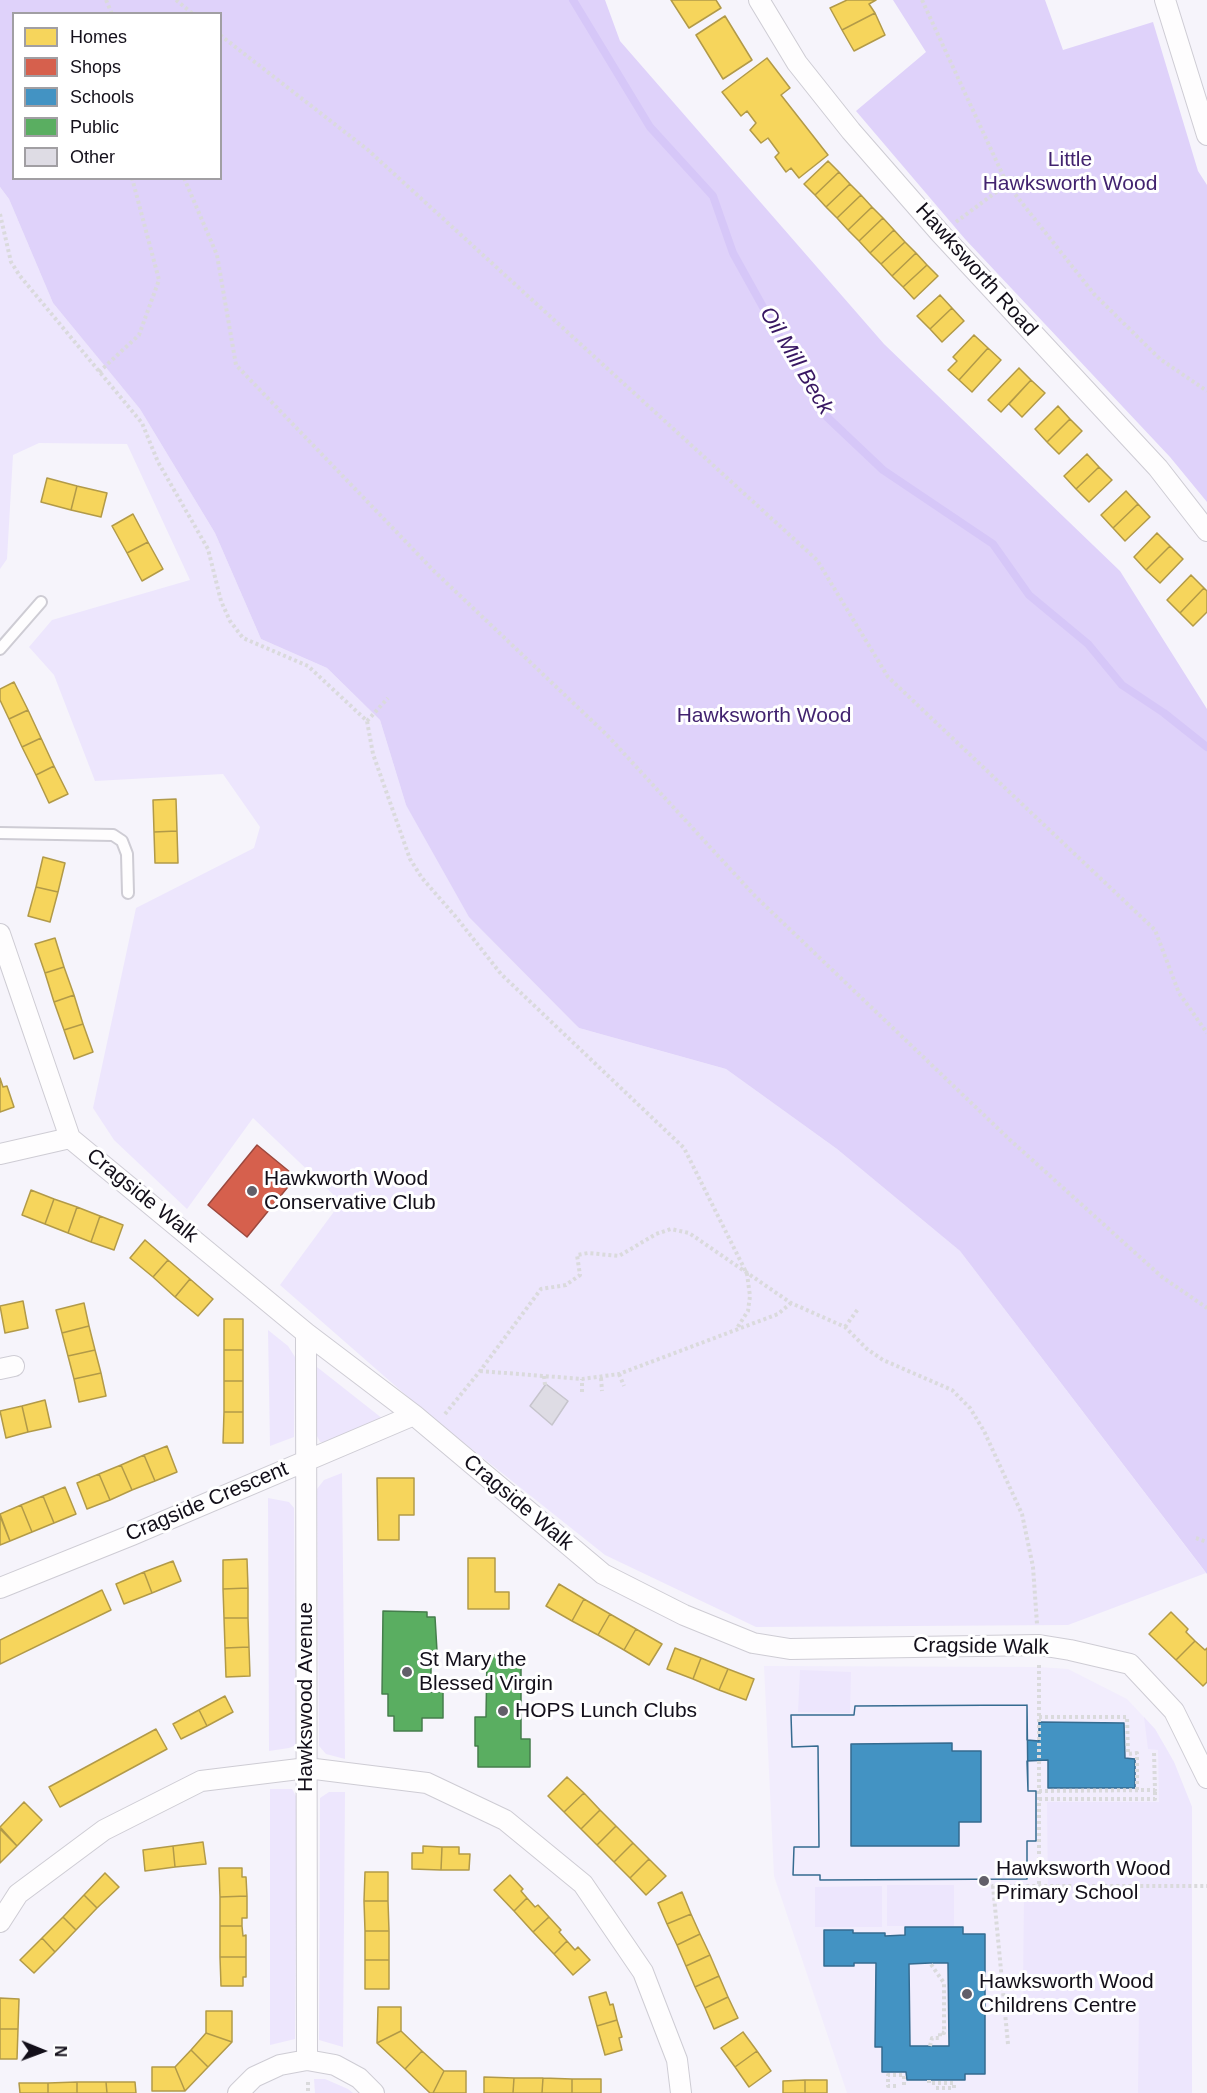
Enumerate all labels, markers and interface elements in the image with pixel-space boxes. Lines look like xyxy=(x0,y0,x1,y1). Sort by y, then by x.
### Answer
legend xyxy=(12,12,222,180)
text: Homes xyxy=(70,27,127,47)
text: Shops xyxy=(70,57,121,77)
text: Schools xyxy=(70,87,134,107)
text: Public xyxy=(70,117,119,137)
text: Other xyxy=(70,147,115,167)
park label: Little Hawksworth Wood xyxy=(983,147,1157,197)
street label: Hawksworth Road xyxy=(910,198,1042,342)
water label: Oil Mill Beck xyxy=(754,302,838,420)
park label: Hawksworth Wood xyxy=(677,703,851,729)
street label: Cragside Walk xyxy=(81,1143,203,1249)
place label: Hawkworth Wood Conservative Club xyxy=(264,1166,436,1216)
marker: Hawkworth Wood Conservative Club xyxy=(245,1184,259,1198)
street label: Cragside Walk xyxy=(458,1450,578,1556)
street label: Cragside Crescent xyxy=(122,1456,292,1548)
street label: Hawkswood Avenue xyxy=(293,1602,319,1792)
street label: Cragside Walk xyxy=(913,1633,1049,1661)
place label: St Mary the Blessed Virgin xyxy=(419,1647,553,1697)
marker: St Mary the Blessed Virgin xyxy=(400,1665,414,1679)
place label: HOPS Lunch Clubs xyxy=(515,1698,697,1724)
marker: HOPS Lunch Clubs xyxy=(496,1704,510,1718)
place label: Hawksworth Wood Primary School xyxy=(996,1856,1171,1906)
marker: Hawksworth Wood Primary School xyxy=(977,1874,991,1888)
place label: Hawksworth Wood Childrens Centre xyxy=(979,1969,1154,2019)
marker: Hawksworth Wood Childrens Centre xyxy=(960,1987,974,2001)
north arrow xyxy=(12,2021,72,2081)
text: N xyxy=(52,2045,69,2057)

